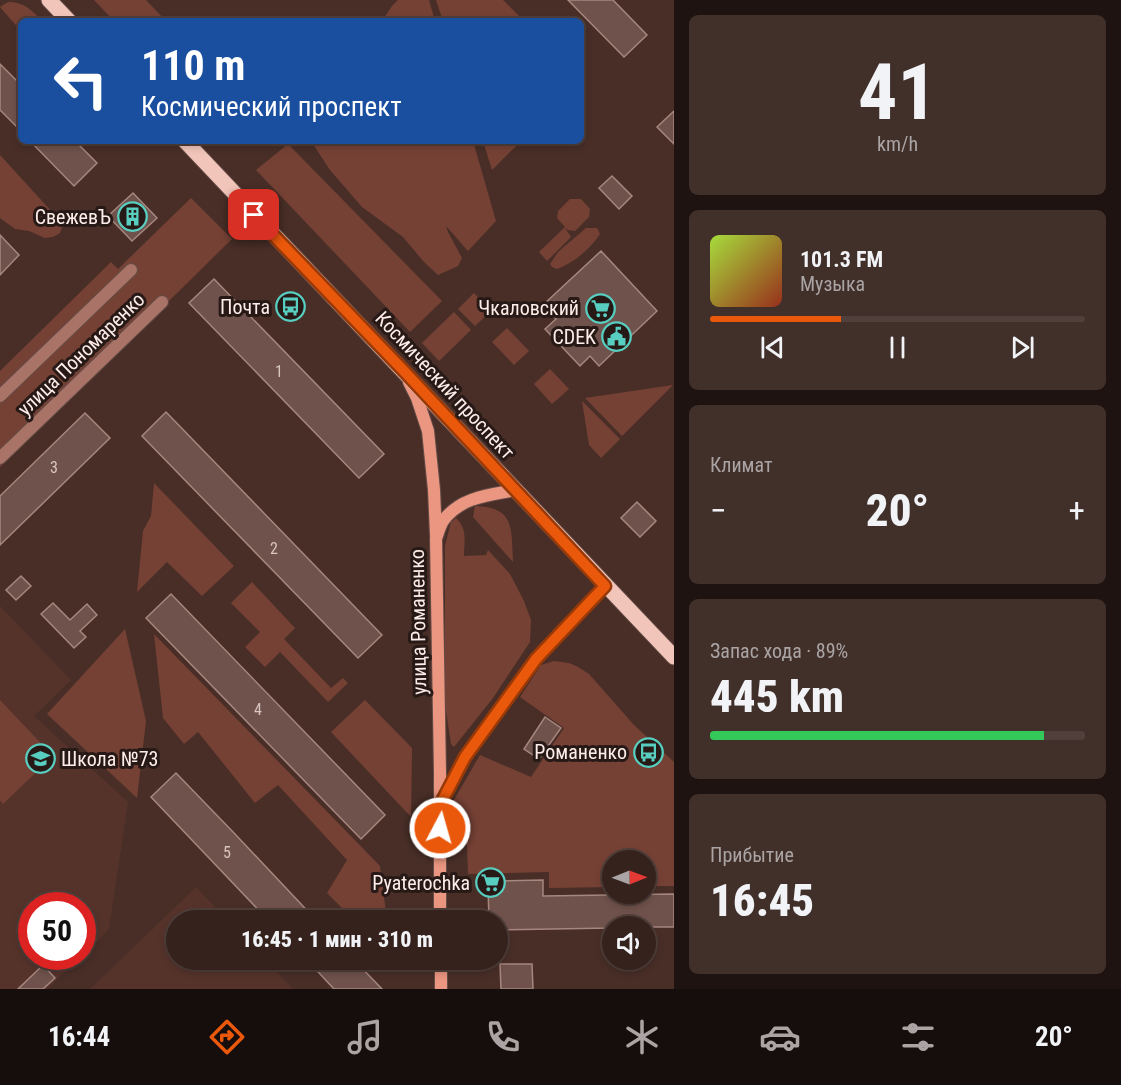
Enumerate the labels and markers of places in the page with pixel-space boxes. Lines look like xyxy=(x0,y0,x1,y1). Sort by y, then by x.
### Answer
pin xyxy=(228,189,279,240)
building icon: СвежевЪ xyxy=(116,201,148,233)
place label: СвежевЪ xyxy=(35,205,111,229)
bus stop icon: Почта xyxy=(275,291,307,323)
supermarket icon: Чкаловский xyxy=(584,292,616,324)
place label: Почта xyxy=(220,295,270,319)
place label: Чкаловский xyxy=(478,296,579,320)
public building icon: CDEK xyxy=(601,321,633,353)
place label: CDEK xyxy=(552,325,596,349)
bus stop icon: Романенко xyxy=(632,736,664,768)
place label: Романенко xyxy=(534,740,627,764)
school or university icon: Школа №73 xyxy=(24,743,56,775)
place label: Школа №73 xyxy=(61,747,158,771)
supermarket icon: Pyaterochka xyxy=(475,867,507,899)
place label: Pyaterochka xyxy=(372,871,470,895)

